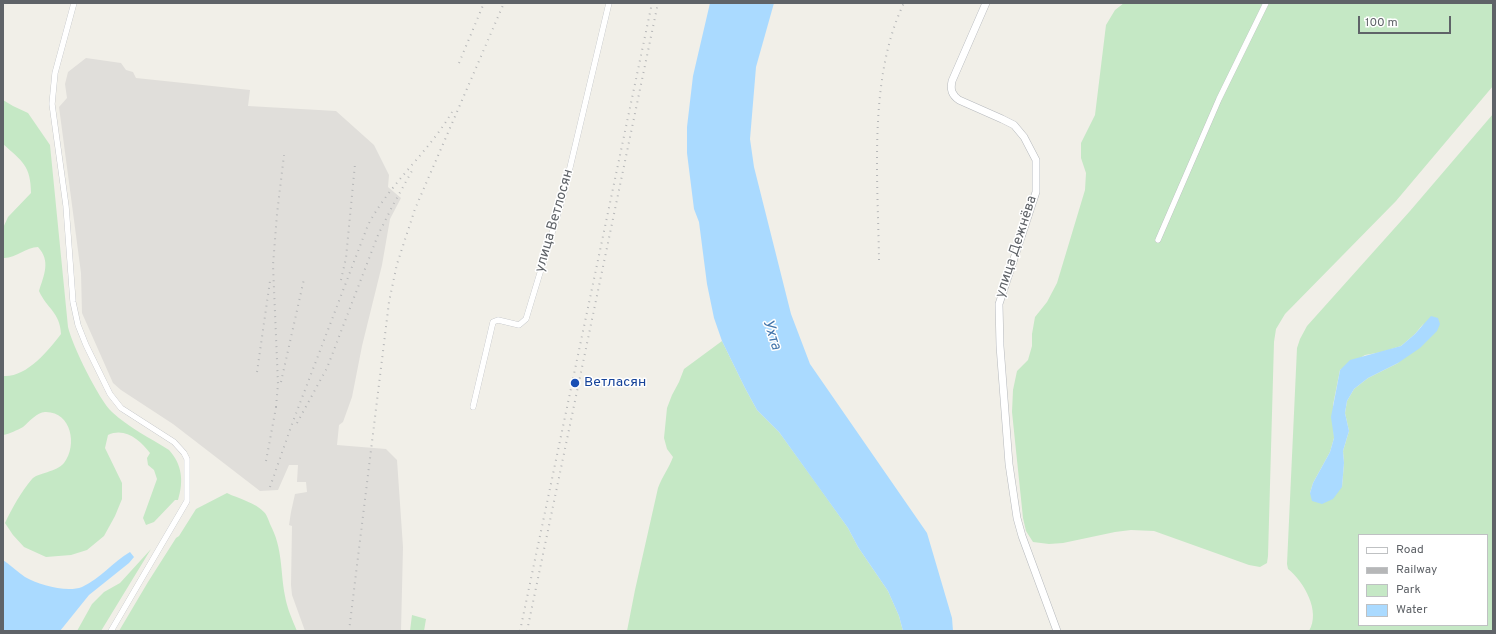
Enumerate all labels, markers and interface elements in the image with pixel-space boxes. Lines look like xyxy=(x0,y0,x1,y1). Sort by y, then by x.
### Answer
scale bar xyxy=(1360,8,1453,34)
text: 100 m xyxy=(1365,15,1398,31)
street label: улица Ветлосян xyxy=(532,168,578,274)
street label: улица Дежнёва xyxy=(993,194,1041,300)
water label: Ухта xyxy=(758,318,784,352)
place label: Ветласян xyxy=(584,375,646,391)
marker: Ветласян xyxy=(569,377,581,389)
legend xyxy=(1358,534,1488,626)
text: Road xyxy=(1396,542,1424,558)
text: Railway xyxy=(1396,562,1437,578)
text: Park xyxy=(1396,582,1421,598)
text: Water xyxy=(1396,602,1428,618)

